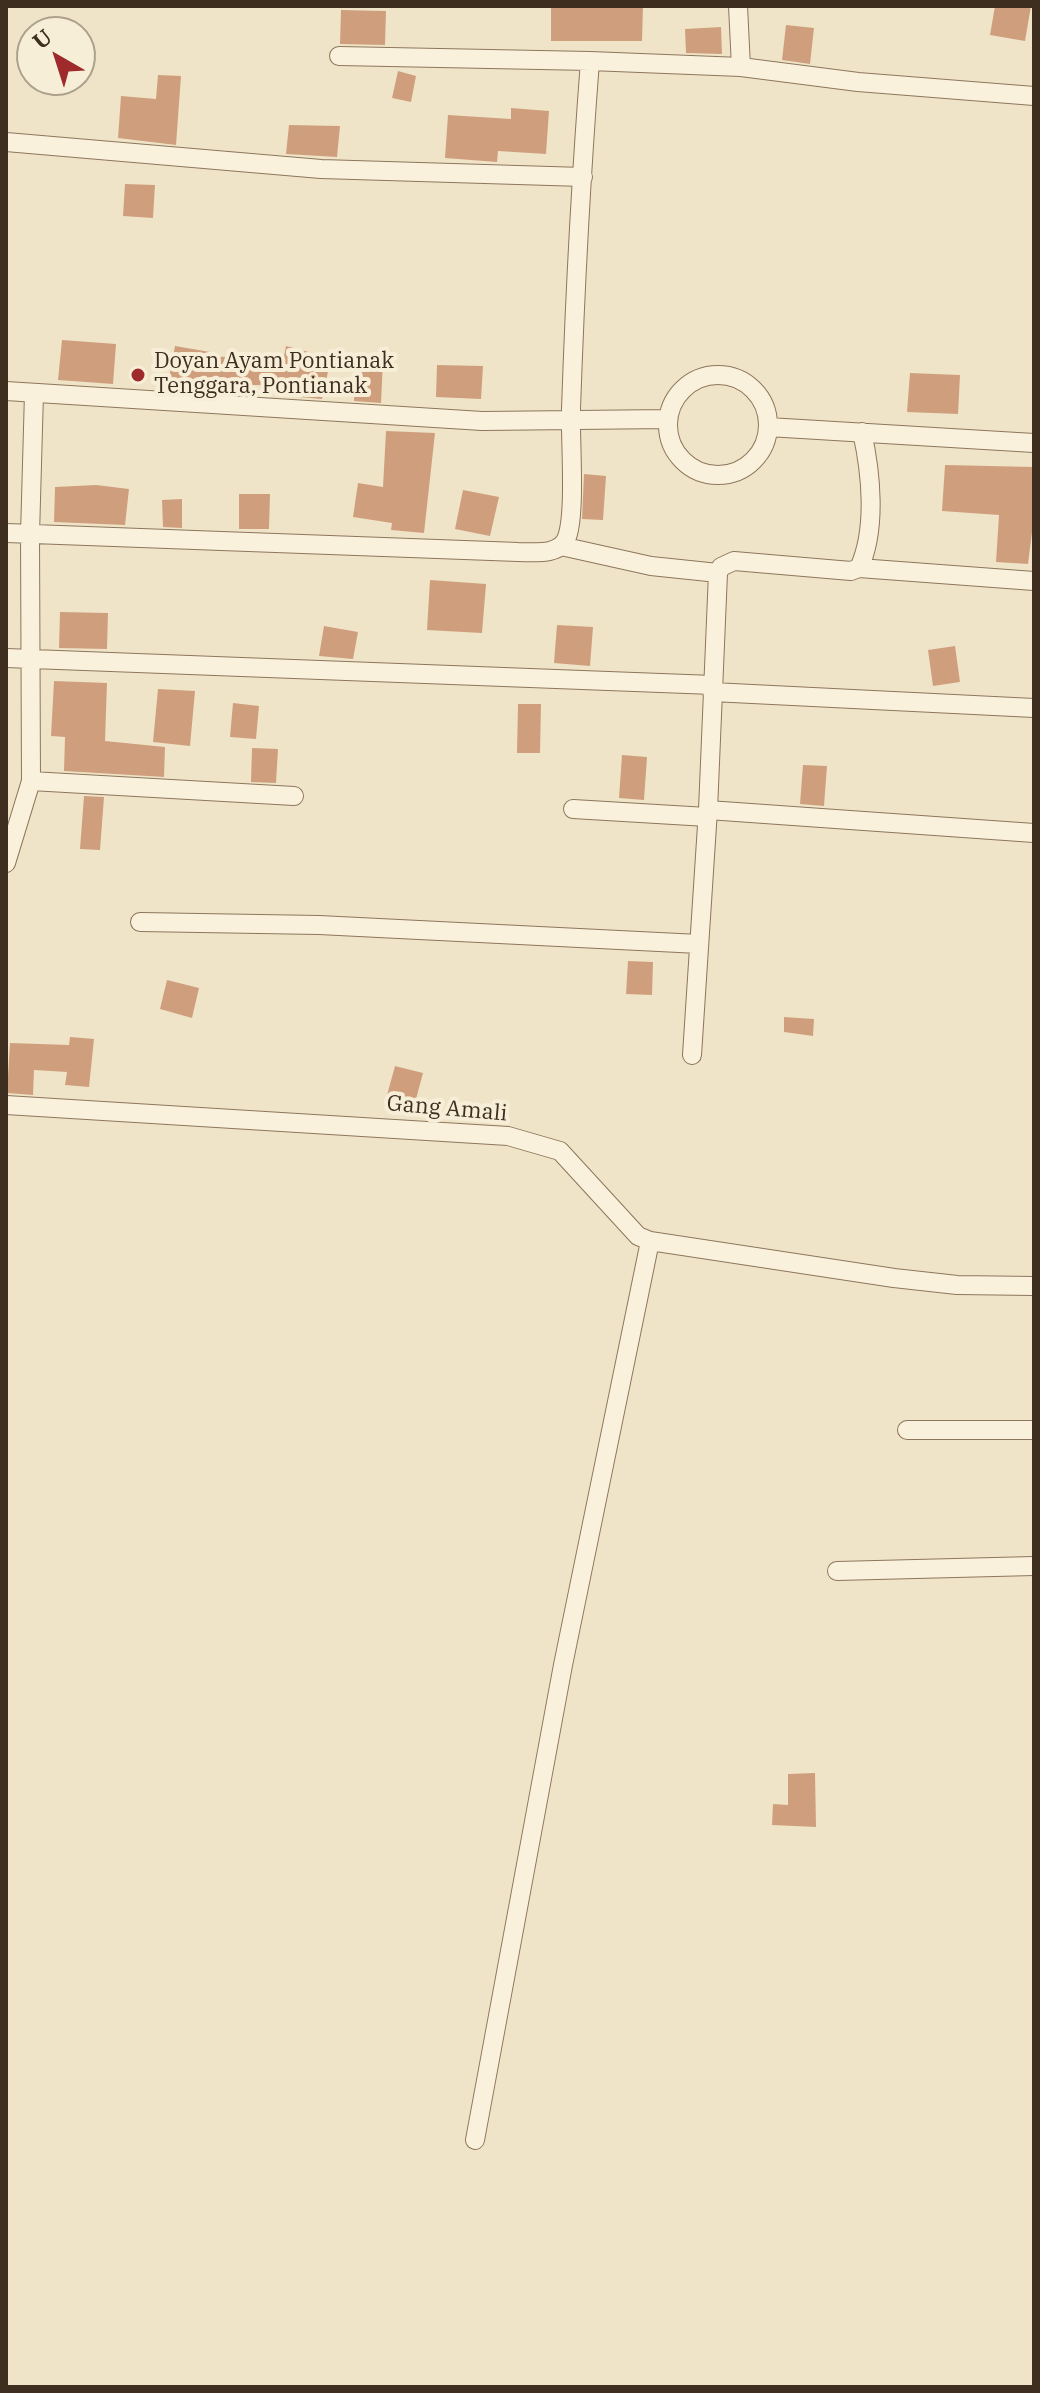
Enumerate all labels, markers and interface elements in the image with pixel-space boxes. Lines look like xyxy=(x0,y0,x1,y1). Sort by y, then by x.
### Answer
north arrow xyxy=(16,16,96,96)
text: U xyxy=(26,22,58,55)
place label: Doyan Ayam Pontianak Tenggara, Pontianak xyxy=(154,349,394,400)
marker: Doyan Ayam Pontianak Tenggara, Pontianak xyxy=(129,366,147,384)
street label: Gang Amali xyxy=(386,1091,508,1127)

